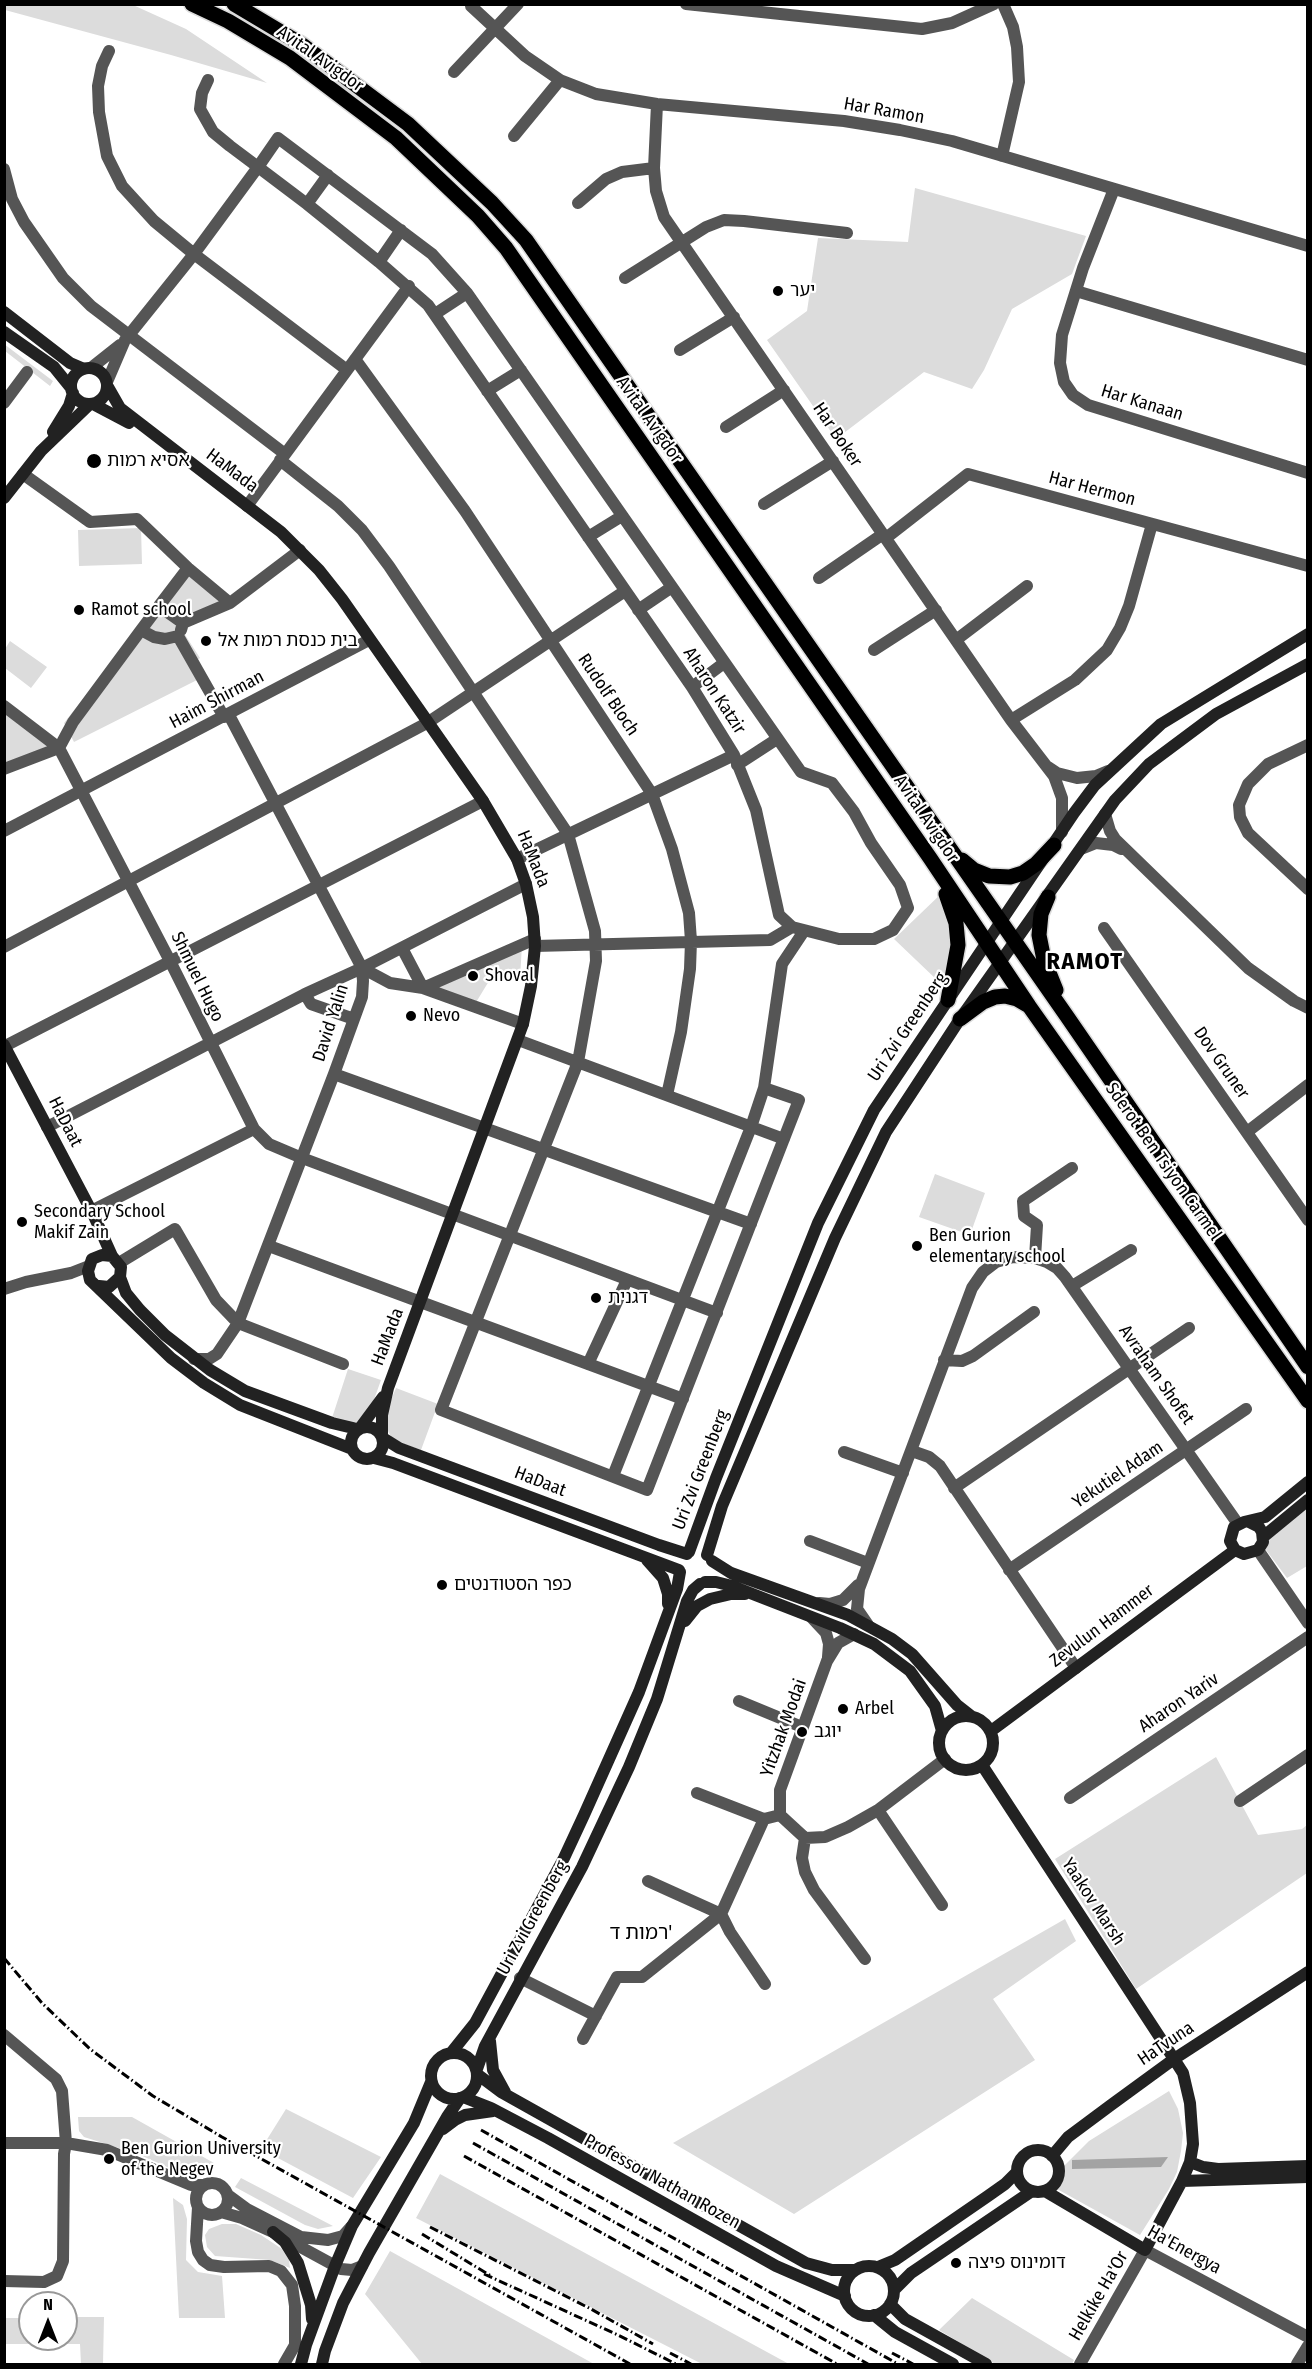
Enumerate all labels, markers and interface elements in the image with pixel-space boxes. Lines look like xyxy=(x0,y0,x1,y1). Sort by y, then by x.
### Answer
street label: Avital Avigdor xyxy=(272,21,368,97)
street label: Har Ramon xyxy=(842,93,926,129)
place label: יער xyxy=(790,280,815,302)
marker: יער xyxy=(771,284,785,298)
street label: Avital Avigdor xyxy=(611,372,687,468)
street label: Har Kanaan xyxy=(1098,380,1186,426)
street label: Har Boker xyxy=(808,399,866,471)
street label: HaMada xyxy=(202,444,262,498)
place label: אסיא רמות xyxy=(107,450,190,472)
marker: אסיא רמות xyxy=(85,452,103,470)
street label: Har Hermon xyxy=(1046,467,1138,511)
place label: Ramot school xyxy=(91,599,191,621)
marker: Ramot school xyxy=(72,603,86,617)
place label: בית כנסת רמות אל xyxy=(218,630,358,652)
marker: בית כנסת רמות אל xyxy=(199,634,213,648)
street label: Aharon Katzir xyxy=(678,644,750,738)
street label: Rudolf Bloch xyxy=(573,650,643,740)
street label: Haim Shirman xyxy=(166,666,268,734)
street label: Avital Avigdor xyxy=(889,771,963,867)
street label: HaMada xyxy=(512,827,554,891)
street label: Shmuel Hugo xyxy=(166,928,228,1026)
district label: RAMOT xyxy=(1046,948,1124,976)
place label: Shoval xyxy=(485,965,534,987)
street label: Uri Zvi Greenberg xyxy=(864,968,952,1086)
marker: Shoval xyxy=(466,969,480,983)
street label: David Yalin xyxy=(308,982,354,1064)
place label: Nevo xyxy=(423,1005,460,1027)
marker: Nevo xyxy=(404,1009,418,1023)
street label: Dov Gruner xyxy=(1188,1023,1254,1103)
street label: Sderot Ben Tsiyon Carmel xyxy=(1100,1079,1226,1245)
street label: HaDaat xyxy=(43,1093,87,1151)
place label: Secondary School Makif Zain xyxy=(34,1201,165,1244)
marker: Secondary School Makif Zain xyxy=(15,1215,29,1229)
place label: Ben Gurion elementary school xyxy=(929,1225,1065,1268)
marker: Ben Gurion elementary school xyxy=(910,1239,924,1253)
place label: דגנית xyxy=(608,1287,648,1309)
marker: דגנית xyxy=(589,1291,603,1305)
street label: HaMada xyxy=(367,1305,409,1369)
street label: Avraham Shofet xyxy=(1114,1321,1198,1429)
street label: Uri Zvi Greenberg xyxy=(668,1407,734,1533)
street label: Yekutiel Adam xyxy=(1069,1437,1167,1513)
street label: HaDaat xyxy=(511,1462,569,1502)
place label: כפר הסטודנטים xyxy=(454,1574,572,1596)
marker: כפר הסטודנטים xyxy=(435,1578,449,1592)
street label: Zevulun Hammer xyxy=(1046,1580,1158,1672)
street label: Aharon Yariv xyxy=(1135,1668,1223,1738)
street label: Yitzhak Modai xyxy=(756,1676,812,1780)
place label: Arbel xyxy=(855,1698,894,1720)
marker: Arbel xyxy=(836,1702,850,1716)
place label: יוגב xyxy=(814,1721,842,1743)
marker: יוגב xyxy=(795,1725,809,1739)
street label: Yaakov Marsh xyxy=(1057,1854,1129,1950)
street label: Uri Zvi Greenberg xyxy=(493,1857,573,1979)
district label: רמות ד' xyxy=(610,1921,672,1945)
street label: HaTvuna xyxy=(1134,2017,1198,2071)
street label: Professor Nathan Rozen xyxy=(580,2130,744,2234)
place label: Ben Gurion University of the Negev xyxy=(121,2138,281,2180)
marker: Ben Gurion University of the Negev xyxy=(102,2152,116,2166)
street label: Ha'Energya xyxy=(1143,2221,1225,2279)
street label: Helkike Ha'Or xyxy=(1065,2247,1133,2345)
place label: דומינוס פיצה xyxy=(968,2252,1066,2274)
marker: דומינוס פיצה xyxy=(949,2256,963,2270)
north arrow xyxy=(18,2291,78,2351)
text: N xyxy=(43,2295,53,2314)

